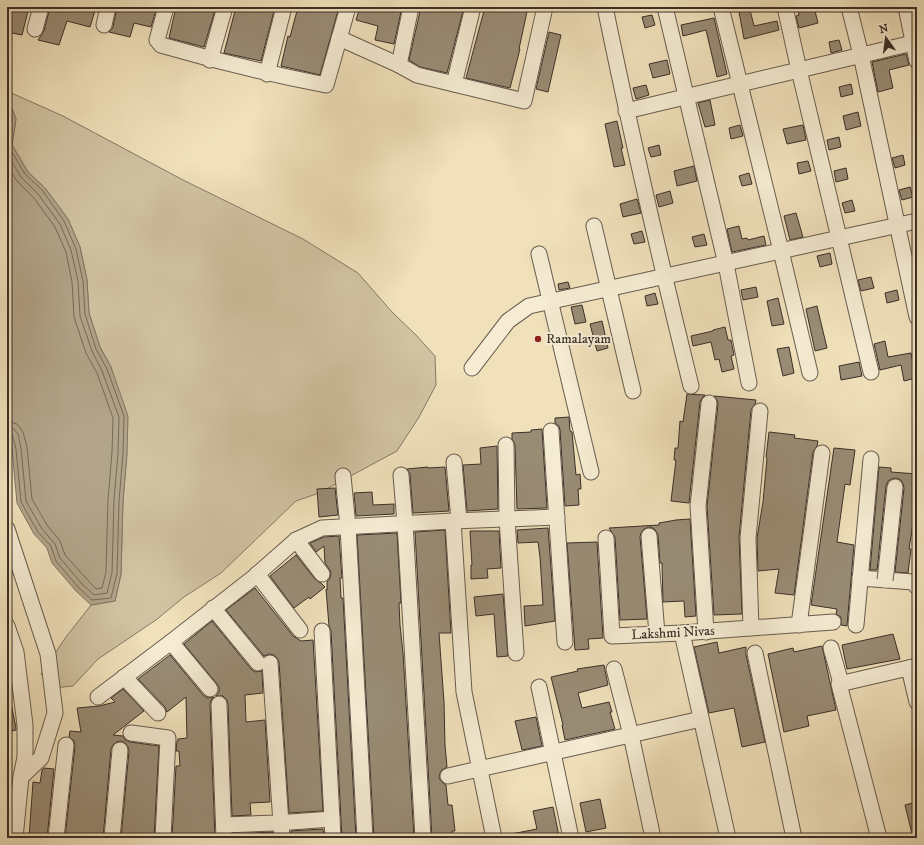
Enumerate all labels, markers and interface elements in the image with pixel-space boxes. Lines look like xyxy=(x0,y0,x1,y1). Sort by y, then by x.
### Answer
north arrow xyxy=(866,18,906,58)
text: N xyxy=(878,21,890,37)
place label: Ramalayam xyxy=(546,330,611,348)
marker: Ramalayam xyxy=(533,334,543,344)
street label: Lakshmi Nivas xyxy=(631,622,716,644)

